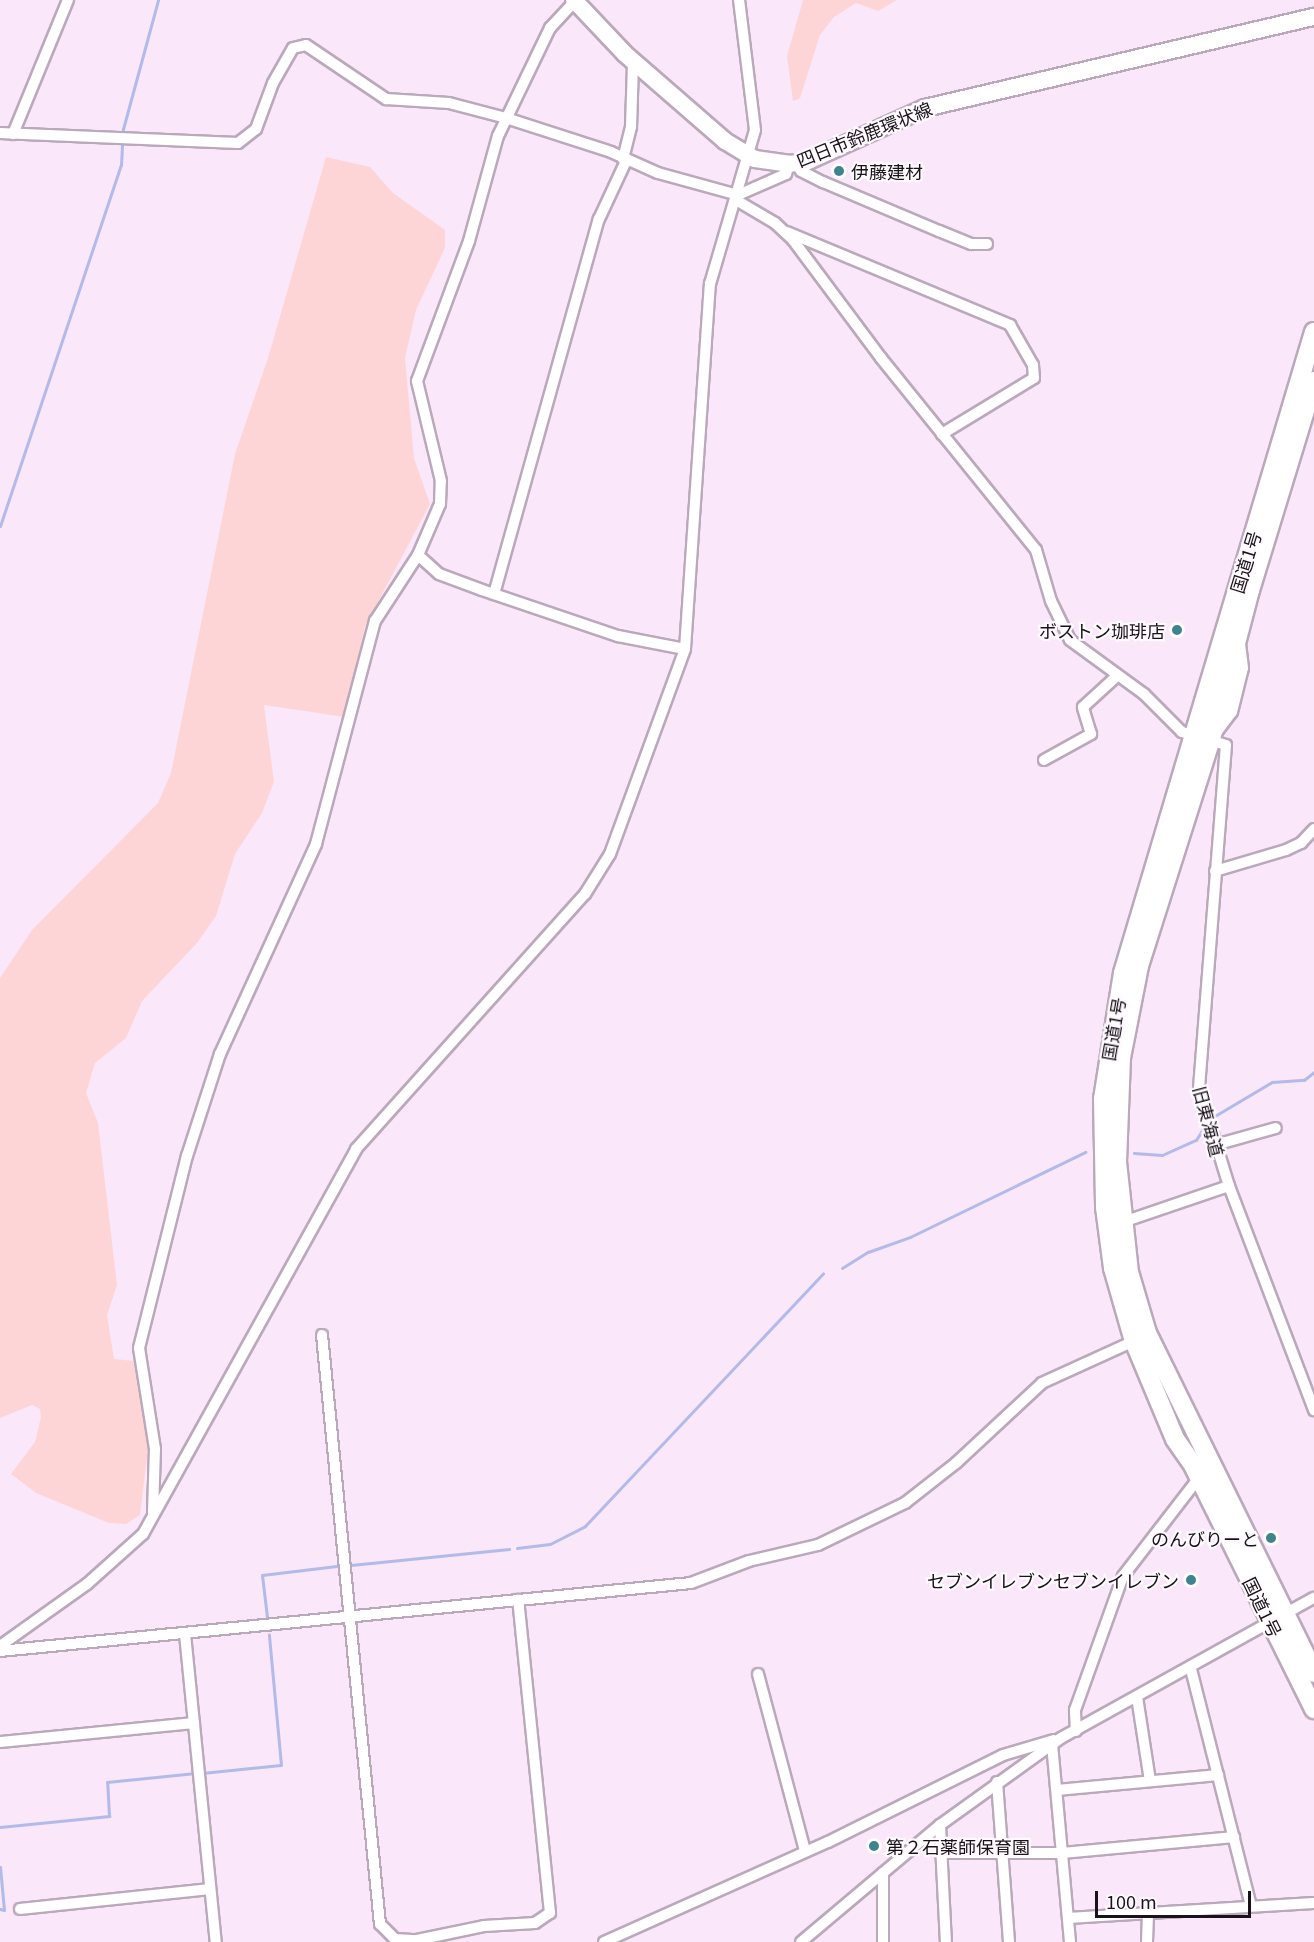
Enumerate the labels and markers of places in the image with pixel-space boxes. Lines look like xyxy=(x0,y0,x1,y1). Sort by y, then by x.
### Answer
place label: 伊藤建材 xyxy=(851,160,923,182)
marker: 伊藤建材 xyxy=(832,164,846,178)
place label: ボストン珈琲店 xyxy=(1039,619,1165,641)
marker: ボストン珈琲店 xyxy=(1170,623,1184,637)
place label: のんびりーと xyxy=(1151,1527,1259,1549)
marker: のんびりーと xyxy=(1264,1531,1278,1545)
place label: セブンイレブンセブンイレブン xyxy=(927,1569,1179,1591)
marker: セブンイレブンセブンイレブン xyxy=(1184,1573,1198,1587)
place label: 第２石薬師保育園 xyxy=(886,1835,1030,1857)
marker: 第２石薬師保育園 xyxy=(867,1839,881,1853)

